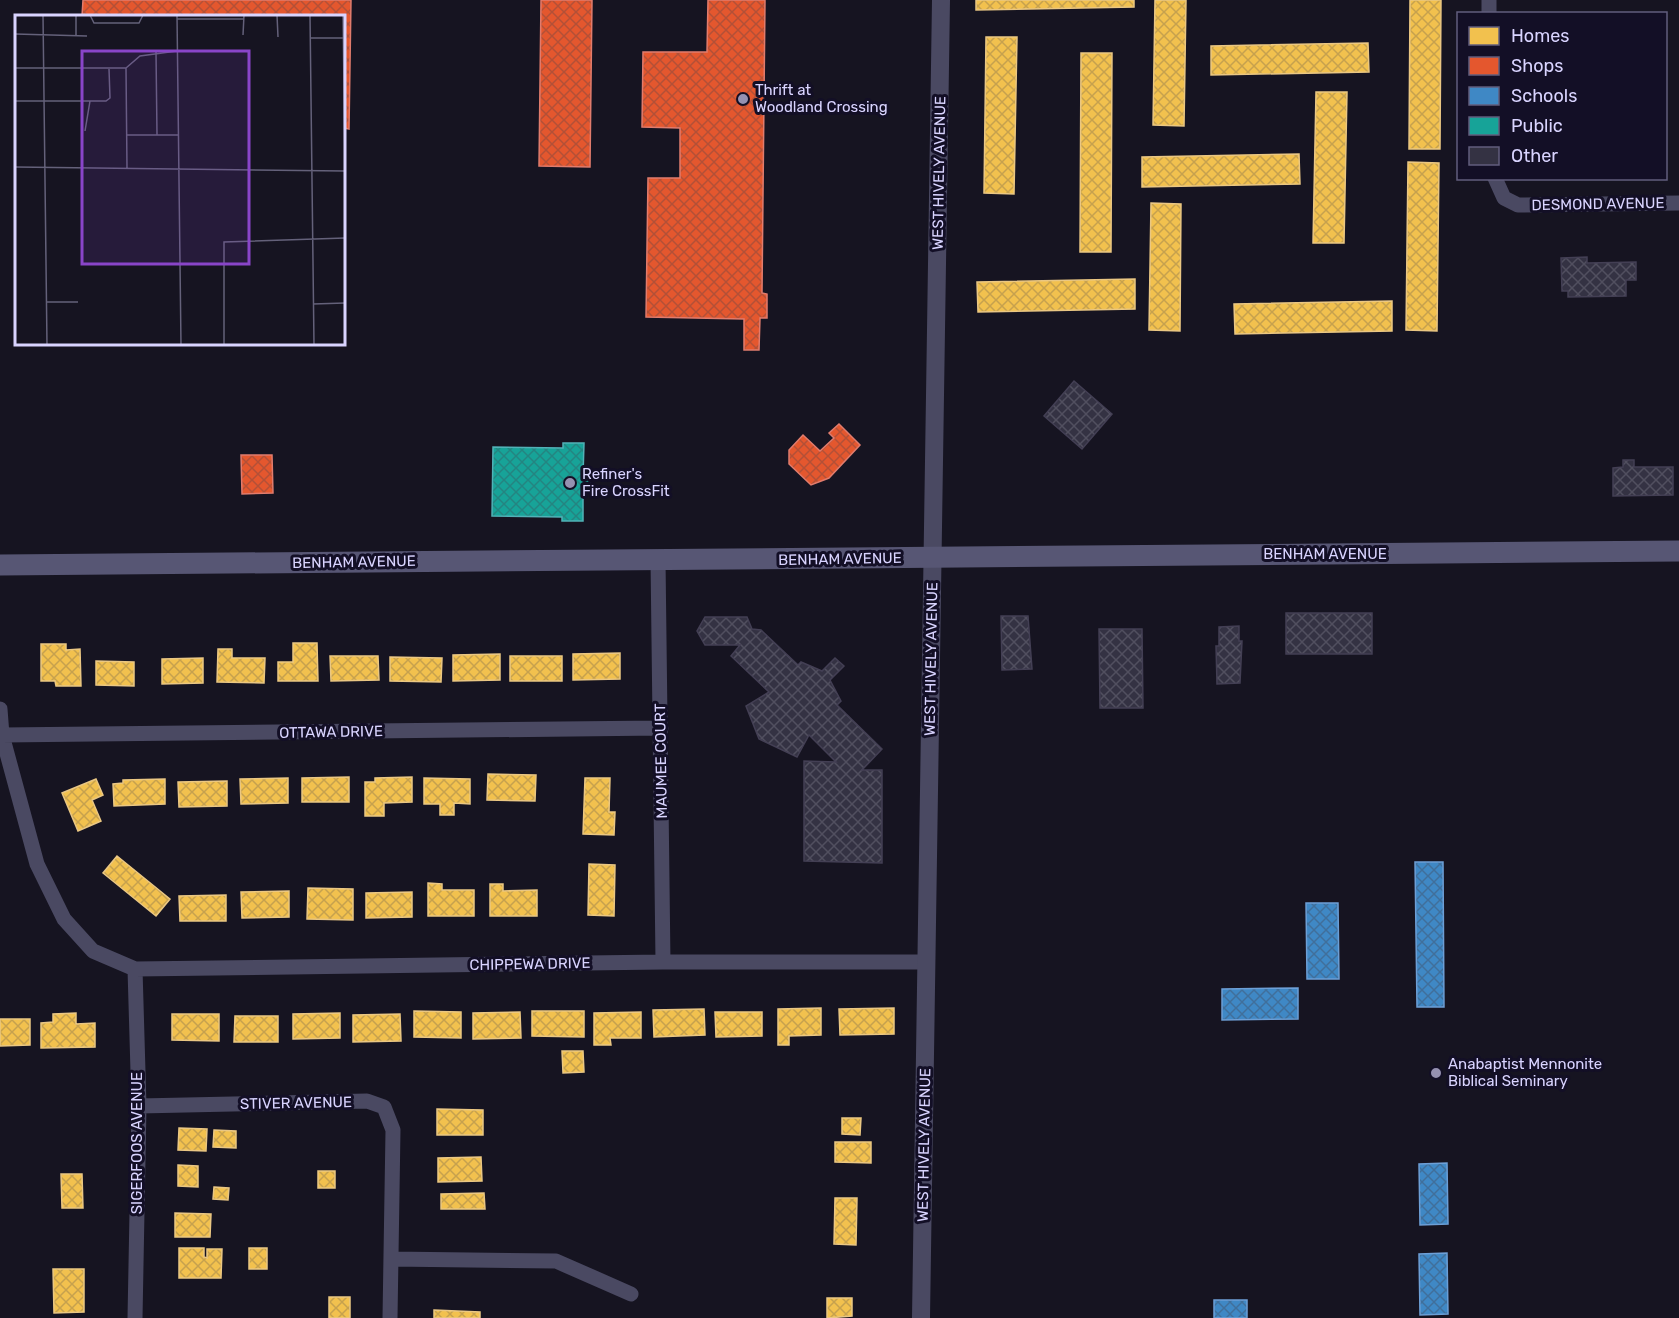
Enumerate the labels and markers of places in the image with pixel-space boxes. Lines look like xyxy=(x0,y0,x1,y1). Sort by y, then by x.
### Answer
place label: Thrift at Woodland Crossing xyxy=(755,81,888,116)
marker: Thrift at Woodland Crossing xyxy=(736,92,750,106)
place label: Refiner's Fire CrossFit xyxy=(582,465,670,500)
marker: Refiner's Fire CrossFit xyxy=(563,476,577,490)
place label: Anabaptist Mennonite Biblical Seminary xyxy=(1448,1055,1602,1090)
marker: Anabaptist Mennonite Biblical Seminary xyxy=(1429,1066,1443,1080)

